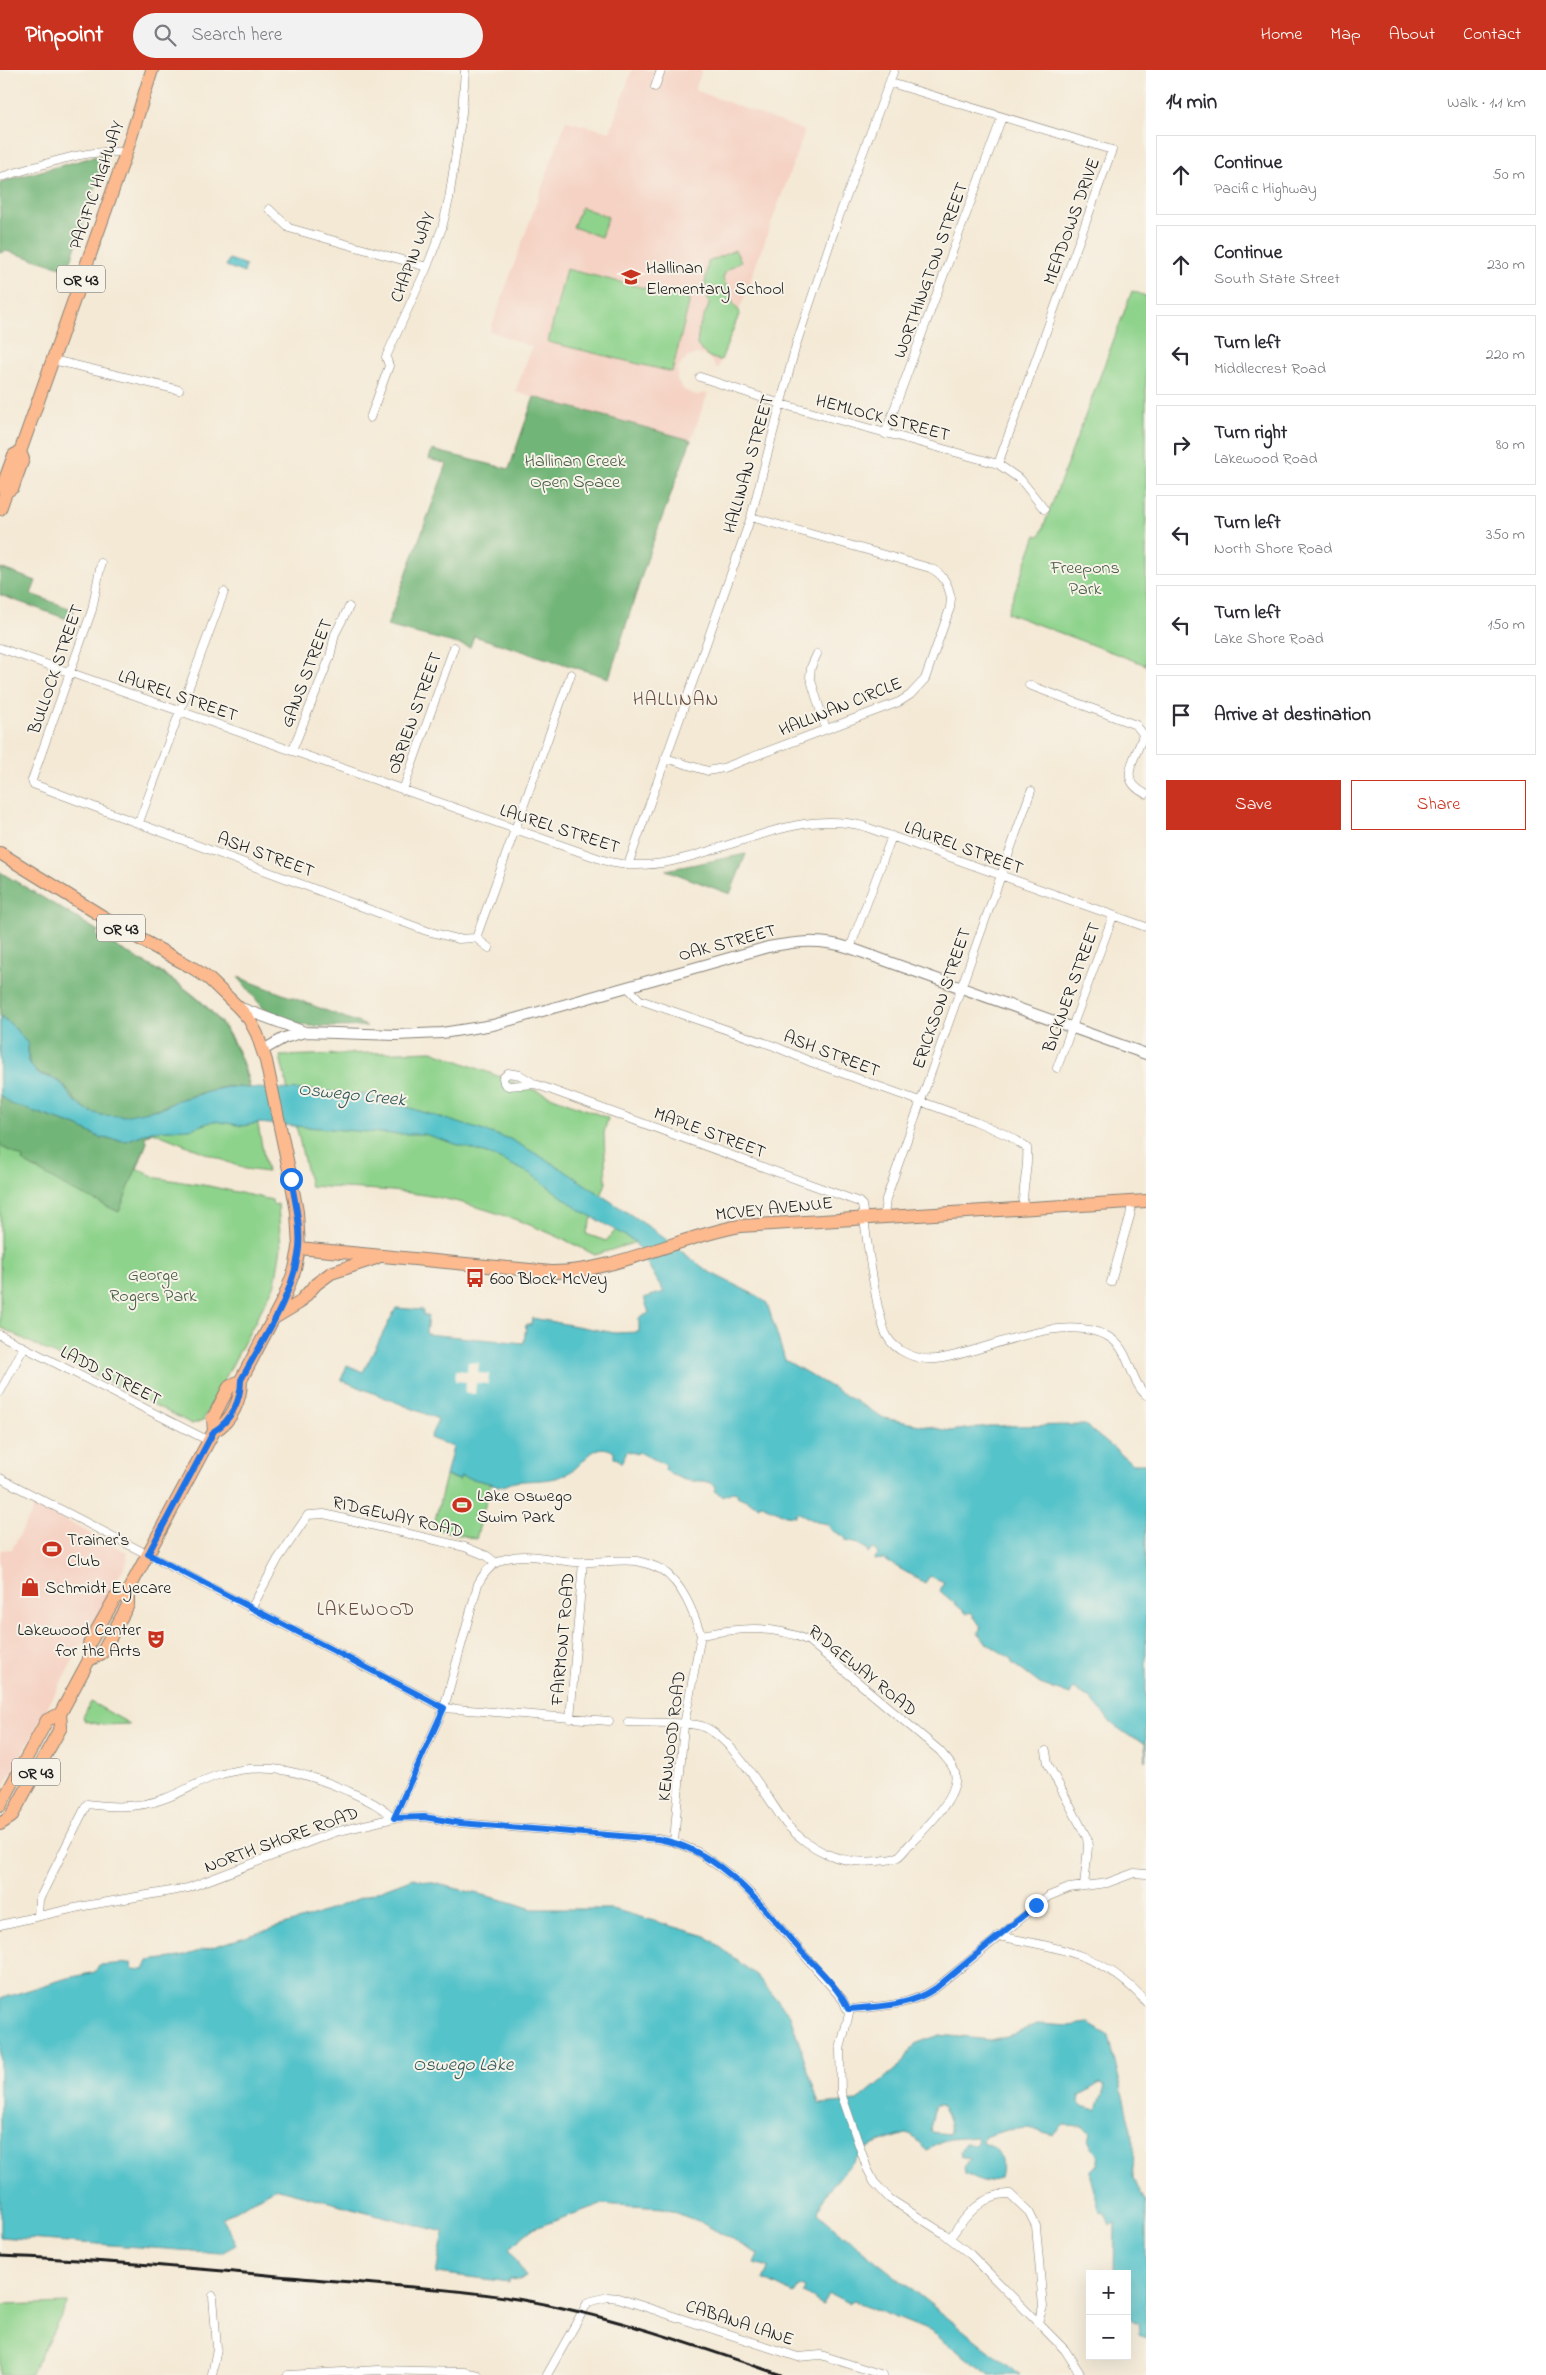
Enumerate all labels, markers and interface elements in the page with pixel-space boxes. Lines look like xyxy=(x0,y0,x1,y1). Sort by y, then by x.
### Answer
search box xyxy=(133,13,483,58)
text: Pinpoint xyxy=(25,18,103,53)
icon: search xyxy=(151,21,179,49)
text: Search here xyxy=(191,22,282,49)
text: Home xyxy=(1261,22,1302,48)
text: Map xyxy=(1330,22,1361,48)
text: About xyxy=(1389,22,1435,48)
text: Contact xyxy=(1463,22,1521,48)
text: 14 min xyxy=(1166,88,1217,118)
text: Walk · 1.1 km xyxy=(1447,91,1526,115)
street label: PACIFIC HIGHWAY xyxy=(64,117,132,253)
text: Continue xyxy=(1214,150,1282,177)
street label: MEADOWS DRIVE xyxy=(1038,154,1108,289)
icon: ahead xyxy=(1167,161,1195,189)
text: 50 m xyxy=(1493,163,1525,187)
text: Pacific Highway xyxy=(1214,177,1317,201)
street label: WORTHINGTON STREET xyxy=(888,179,976,362)
street label: CHAPIN WAY xyxy=(385,208,443,307)
text: Continue xyxy=(1214,240,1282,267)
icon: ahead xyxy=(1167,251,1195,279)
text: 230 m xyxy=(1487,253,1525,277)
place label: Hallinan Elementary School xyxy=(646,256,784,303)
road number: OR 43 xyxy=(57,265,105,292)
school or university icon: Hallinan Elementary School xyxy=(620,266,642,288)
text: South State Street xyxy=(1214,267,1340,291)
text: Turn left xyxy=(1214,330,1281,357)
icon: left xyxy=(1167,341,1195,369)
text: 220 m xyxy=(1486,343,1525,367)
text: Middlecrest Road xyxy=(1214,357,1326,381)
street label: HEMLOCK STREET xyxy=(813,389,952,449)
street label: HALLINAN STREET xyxy=(718,392,782,537)
text: Turn right xyxy=(1214,420,1287,447)
icon: right xyxy=(1167,431,1195,459)
text: 80 m xyxy=(1496,433,1525,457)
text: Lakewood Road xyxy=(1214,447,1318,471)
park label: Hallinan Creek Open Space xyxy=(525,449,626,496)
text: Turn left xyxy=(1214,510,1281,537)
icon: left xyxy=(1167,521,1195,549)
text: 350 m xyxy=(1486,523,1525,547)
text: North Shore Road xyxy=(1214,537,1332,561)
park label: Freepons Park xyxy=(1049,556,1120,603)
text: Turn left xyxy=(1214,600,1281,627)
street label: BULLOCK STREET xyxy=(22,601,91,739)
icon: left xyxy=(1167,611,1195,639)
text: 150 m xyxy=(1487,613,1525,637)
street label: GANS STREET xyxy=(275,616,341,732)
text: Lake Shore Road xyxy=(1214,627,1324,651)
street label: OBRIEN STREET xyxy=(382,649,450,778)
street label: LAUREL STREET xyxy=(114,664,241,730)
street label: HALLINAN CIRCLE xyxy=(775,671,906,744)
district label: HALLINAN xyxy=(633,687,719,714)
icon: arrive xyxy=(1167,701,1195,729)
text: Arrive at destination xyxy=(1214,702,1371,729)
button: Save xyxy=(1166,780,1341,830)
button: Share xyxy=(1351,780,1526,830)
street label: LAUREL STREET xyxy=(496,798,623,862)
street label: LAUREL STREET xyxy=(900,815,1027,882)
street label: ASH STREET xyxy=(213,826,317,885)
road number: OR 43 xyxy=(97,914,145,941)
street label: OAK STREET xyxy=(676,918,779,969)
street label: BICKNER STREET xyxy=(1037,919,1108,1057)
street label: ERICKSON STREET xyxy=(907,925,979,1073)
street label: ASH STREET xyxy=(779,1025,883,1085)
water label: Oswego Creek xyxy=(297,1076,408,1116)
street label: MAPLE STREET xyxy=(650,1102,769,1166)
route start xyxy=(280,1168,303,1191)
street label: MCVEY AVENUE xyxy=(714,1191,834,1229)
park label: George Rogers Park xyxy=(109,1263,197,1311)
bus stop icon: 600 Block McVey xyxy=(464,1267,486,1289)
place label: 600 Block McVey xyxy=(490,1267,607,1293)
street label: LADD STREET xyxy=(55,1340,165,1413)
place label: Lake Oswego Swim Park xyxy=(477,1484,572,1531)
street label: RIDGEWAY ROAD xyxy=(330,1490,466,1546)
sports icon: Lake Oswego Swim Park xyxy=(451,1494,473,1516)
place label: Trainer's Club xyxy=(67,1528,129,1575)
sports icon: Trainer's Club xyxy=(41,1538,63,1560)
street label: FAIRMONT ROAD xyxy=(545,1572,583,1708)
shop icon: Schmidt Eyecare xyxy=(19,1576,41,1598)
place label: Schmidt Eyecare xyxy=(45,1576,172,1602)
district label: LAKEWOOD xyxy=(317,1597,415,1624)
place label: Lakewood Center for the Arts xyxy=(17,1618,141,1665)
street label: RIDGEWAY ROAD xyxy=(802,1619,922,1724)
theatre icon: Lakewood Center for the Arts xyxy=(145,1628,167,1650)
street label: KENWOOD ROAD xyxy=(652,1670,694,1803)
road number: OR 43 xyxy=(12,1758,60,1785)
street label: NORTH SHORE ROAD xyxy=(201,1801,362,1881)
route end xyxy=(1025,1894,1048,1917)
water label: Oswego Lake xyxy=(413,2052,515,2080)
map controls xyxy=(1086,2270,1131,2360)
button: + xyxy=(1086,2270,1131,2315)
street label: CABANA LANE xyxy=(682,2294,797,2354)
button: − xyxy=(1086,2315,1131,2360)

